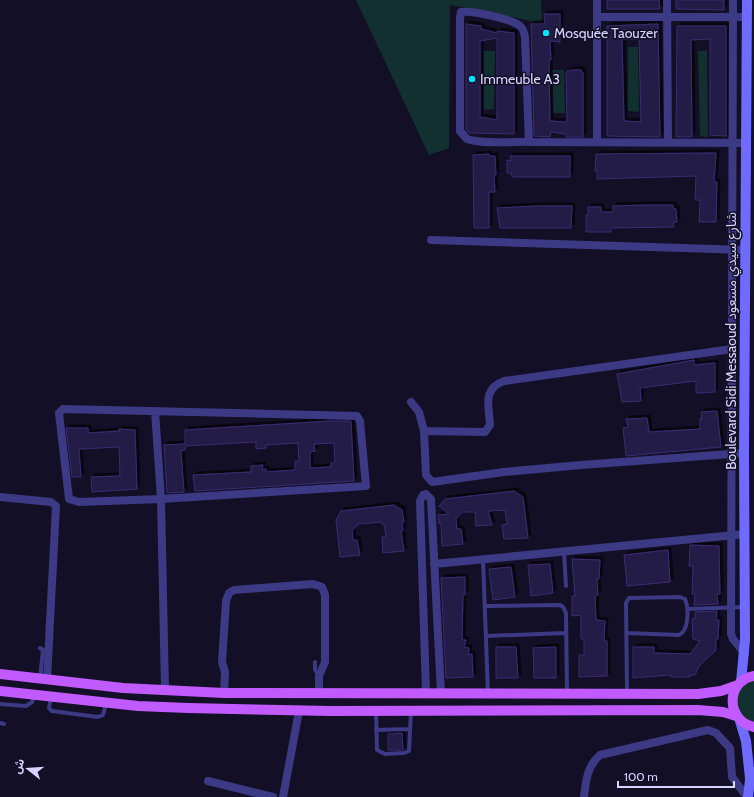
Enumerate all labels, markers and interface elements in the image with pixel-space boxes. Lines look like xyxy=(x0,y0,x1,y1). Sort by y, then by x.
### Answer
place label: Mosquée Taouzer xyxy=(554,24,658,42)
marker: Mosquée Taouzer xyxy=(541,28,551,38)
place label: Immeuble A3 xyxy=(480,70,560,88)
marker: Immeuble A3 xyxy=(467,74,477,84)
street label: Boulevard Sidi Messaoud شارع سيدي مسعود xyxy=(722,212,742,470)
north arrow xyxy=(8,749,48,789)
text: ش xyxy=(10,757,27,775)
scale bar xyxy=(618,763,734,789)
text: 100 m xyxy=(624,769,658,784)

